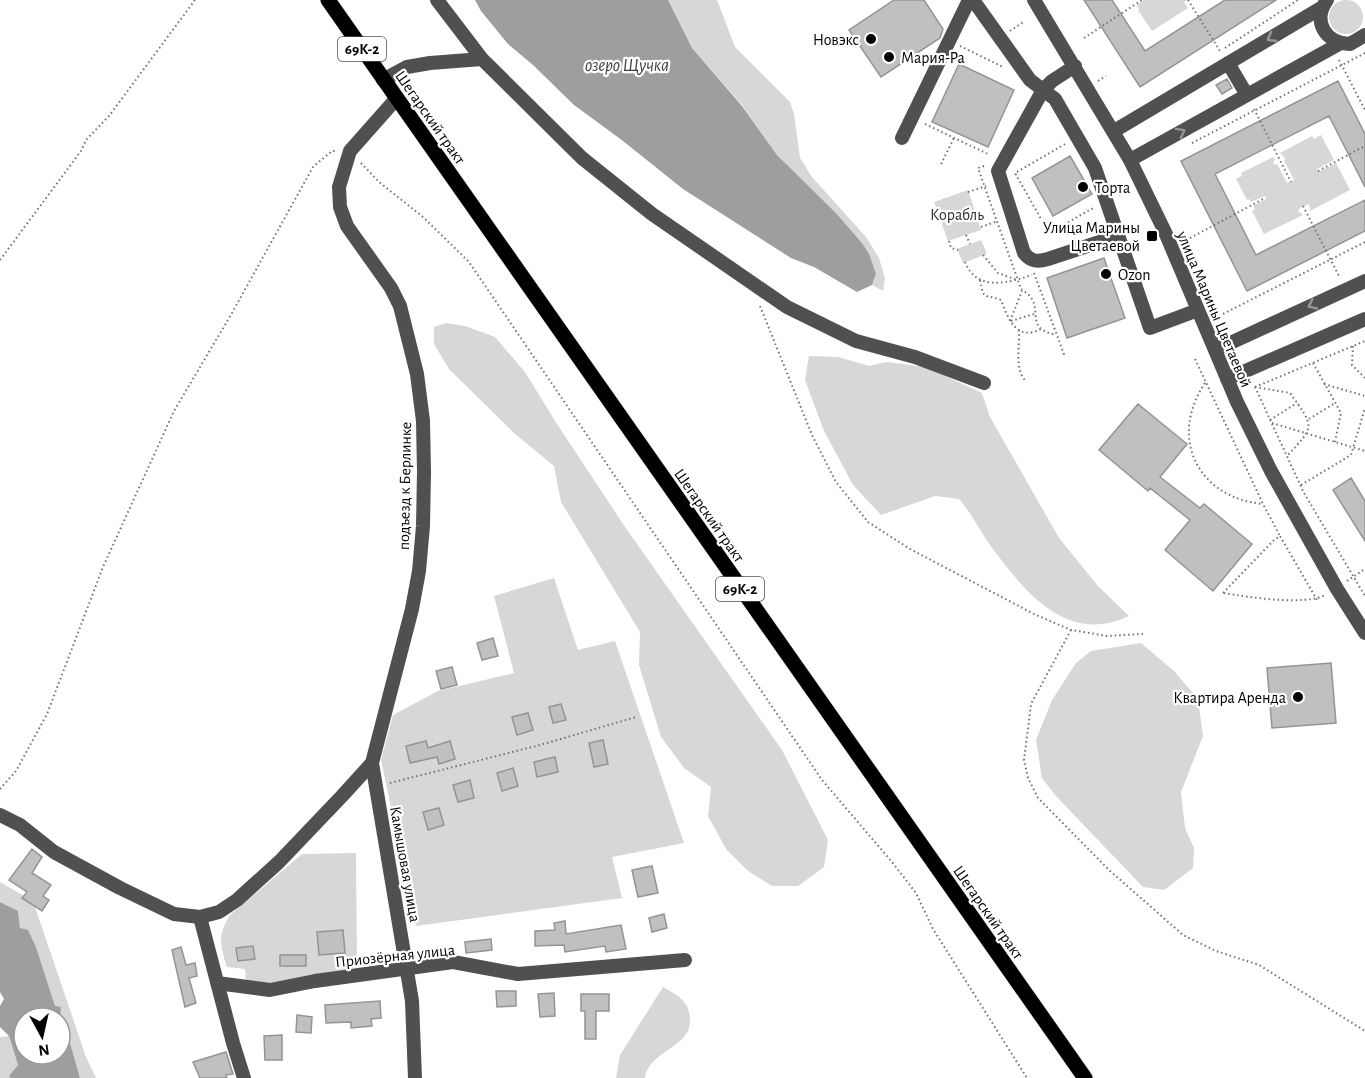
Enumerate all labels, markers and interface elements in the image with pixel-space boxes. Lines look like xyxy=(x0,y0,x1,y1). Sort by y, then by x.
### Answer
one-way arrow xyxy=(1267,31,1277,43)
place label: Новэкс xyxy=(813,32,859,48)
marker: Новэкс xyxy=(864,32,878,46)
road number: 69К-2 xyxy=(338,37,386,61)
marker: Мария-Ра xyxy=(882,50,896,64)
place label: Мария-Ра xyxy=(901,50,965,66)
water label: озеро Щучка xyxy=(585,57,669,75)
street label: Шегарский тракт xyxy=(392,68,468,167)
one-way arrow xyxy=(1175,128,1185,139)
marker: Торта xyxy=(1076,180,1090,194)
place label: Торта xyxy=(1095,180,1130,196)
park label: Корабль xyxy=(930,207,984,223)
place label: Улица Марины Цветаевой xyxy=(1043,220,1140,254)
street label: улица Марины Цветаевой xyxy=(1173,228,1254,390)
marker: Улица Марины Цветаевой xyxy=(1145,229,1159,243)
marker: Ozon xyxy=(1099,267,1113,281)
place label: Ozon xyxy=(1118,267,1150,283)
one-way arrow xyxy=(1307,298,1318,310)
street label: подъезд к Берлинке xyxy=(396,422,414,550)
street label: Шегарский тракт xyxy=(671,466,747,565)
road number: 69К-2 xyxy=(716,577,764,601)
place label: Квартира Аренда xyxy=(1173,690,1286,706)
marker: Квартира Аренда xyxy=(1291,690,1305,704)
street label: Камышовая улица xyxy=(386,805,423,924)
street label: Шегарский тракт xyxy=(950,863,1026,962)
street label: Приозёрная улица xyxy=(334,942,456,971)
north arrow xyxy=(12,1006,72,1066)
text: N xyxy=(37,1041,51,1059)

